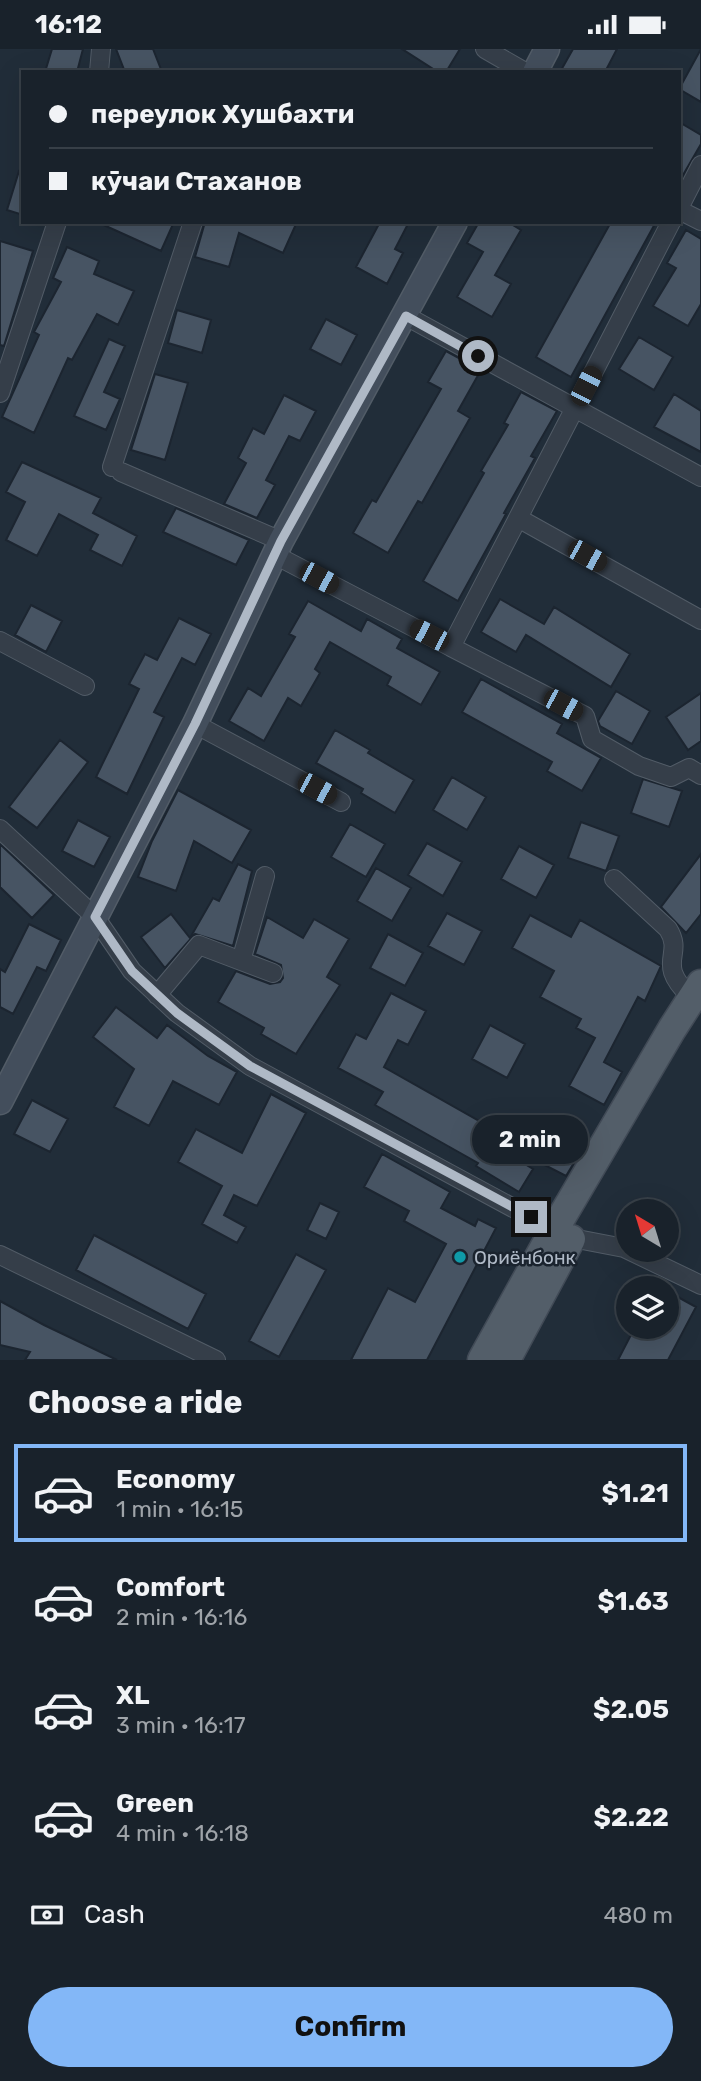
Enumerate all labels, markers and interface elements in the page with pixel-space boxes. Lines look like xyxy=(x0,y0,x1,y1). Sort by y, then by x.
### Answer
text: 16:12 xyxy=(35,9,102,40)
text: переулок Хушбахти xyxy=(91,99,354,130)
text: кӯчаи Стаханов xyxy=(91,166,302,197)
route start xyxy=(462,340,494,372)
car xyxy=(568,363,605,409)
car xyxy=(564,537,611,575)
car xyxy=(296,559,343,597)
car xyxy=(406,616,453,654)
car xyxy=(540,686,587,724)
car xyxy=(294,770,341,808)
callout: 2 min xyxy=(473,1115,589,1165)
text: 2 min xyxy=(499,1125,561,1153)
north arrow xyxy=(616,1199,679,1262)
map controls xyxy=(616,1199,679,1339)
route end xyxy=(515,1201,547,1233)
place label: Ориёнбонк xyxy=(474,1246,576,1269)
marker: Ориёнбонк xyxy=(452,1249,468,1265)
button: layers xyxy=(616,1276,679,1339)
text: Choose a ride xyxy=(28,1383,242,1421)
icon: car xyxy=(32,1462,95,1525)
text: Economy xyxy=(116,1464,235,1495)
text: $1.21 xyxy=(602,1478,669,1509)
text: 1 min · 16:15 xyxy=(116,1495,243,1523)
icon: car xyxy=(32,1570,95,1633)
text: Comfort xyxy=(116,1572,225,1603)
text: $1.63 xyxy=(597,1586,669,1617)
text: 2 min · 16:16 xyxy=(116,1603,247,1631)
icon: car xyxy=(32,1678,95,1741)
text: XL xyxy=(116,1680,149,1711)
text: $2.05 xyxy=(593,1694,669,1725)
text: 3 min · 16:17 xyxy=(116,1711,246,1739)
icon: car xyxy=(32,1786,95,1849)
text: Green xyxy=(116,1788,194,1819)
text: $2.22 xyxy=(594,1802,669,1833)
text: 4 min · 16:18 xyxy=(116,1819,249,1847)
icon: cash xyxy=(28,1896,66,1934)
text: Cash xyxy=(84,1899,145,1930)
text: 480 m xyxy=(603,1901,673,1929)
button: Confirm xyxy=(28,1987,673,2067)

